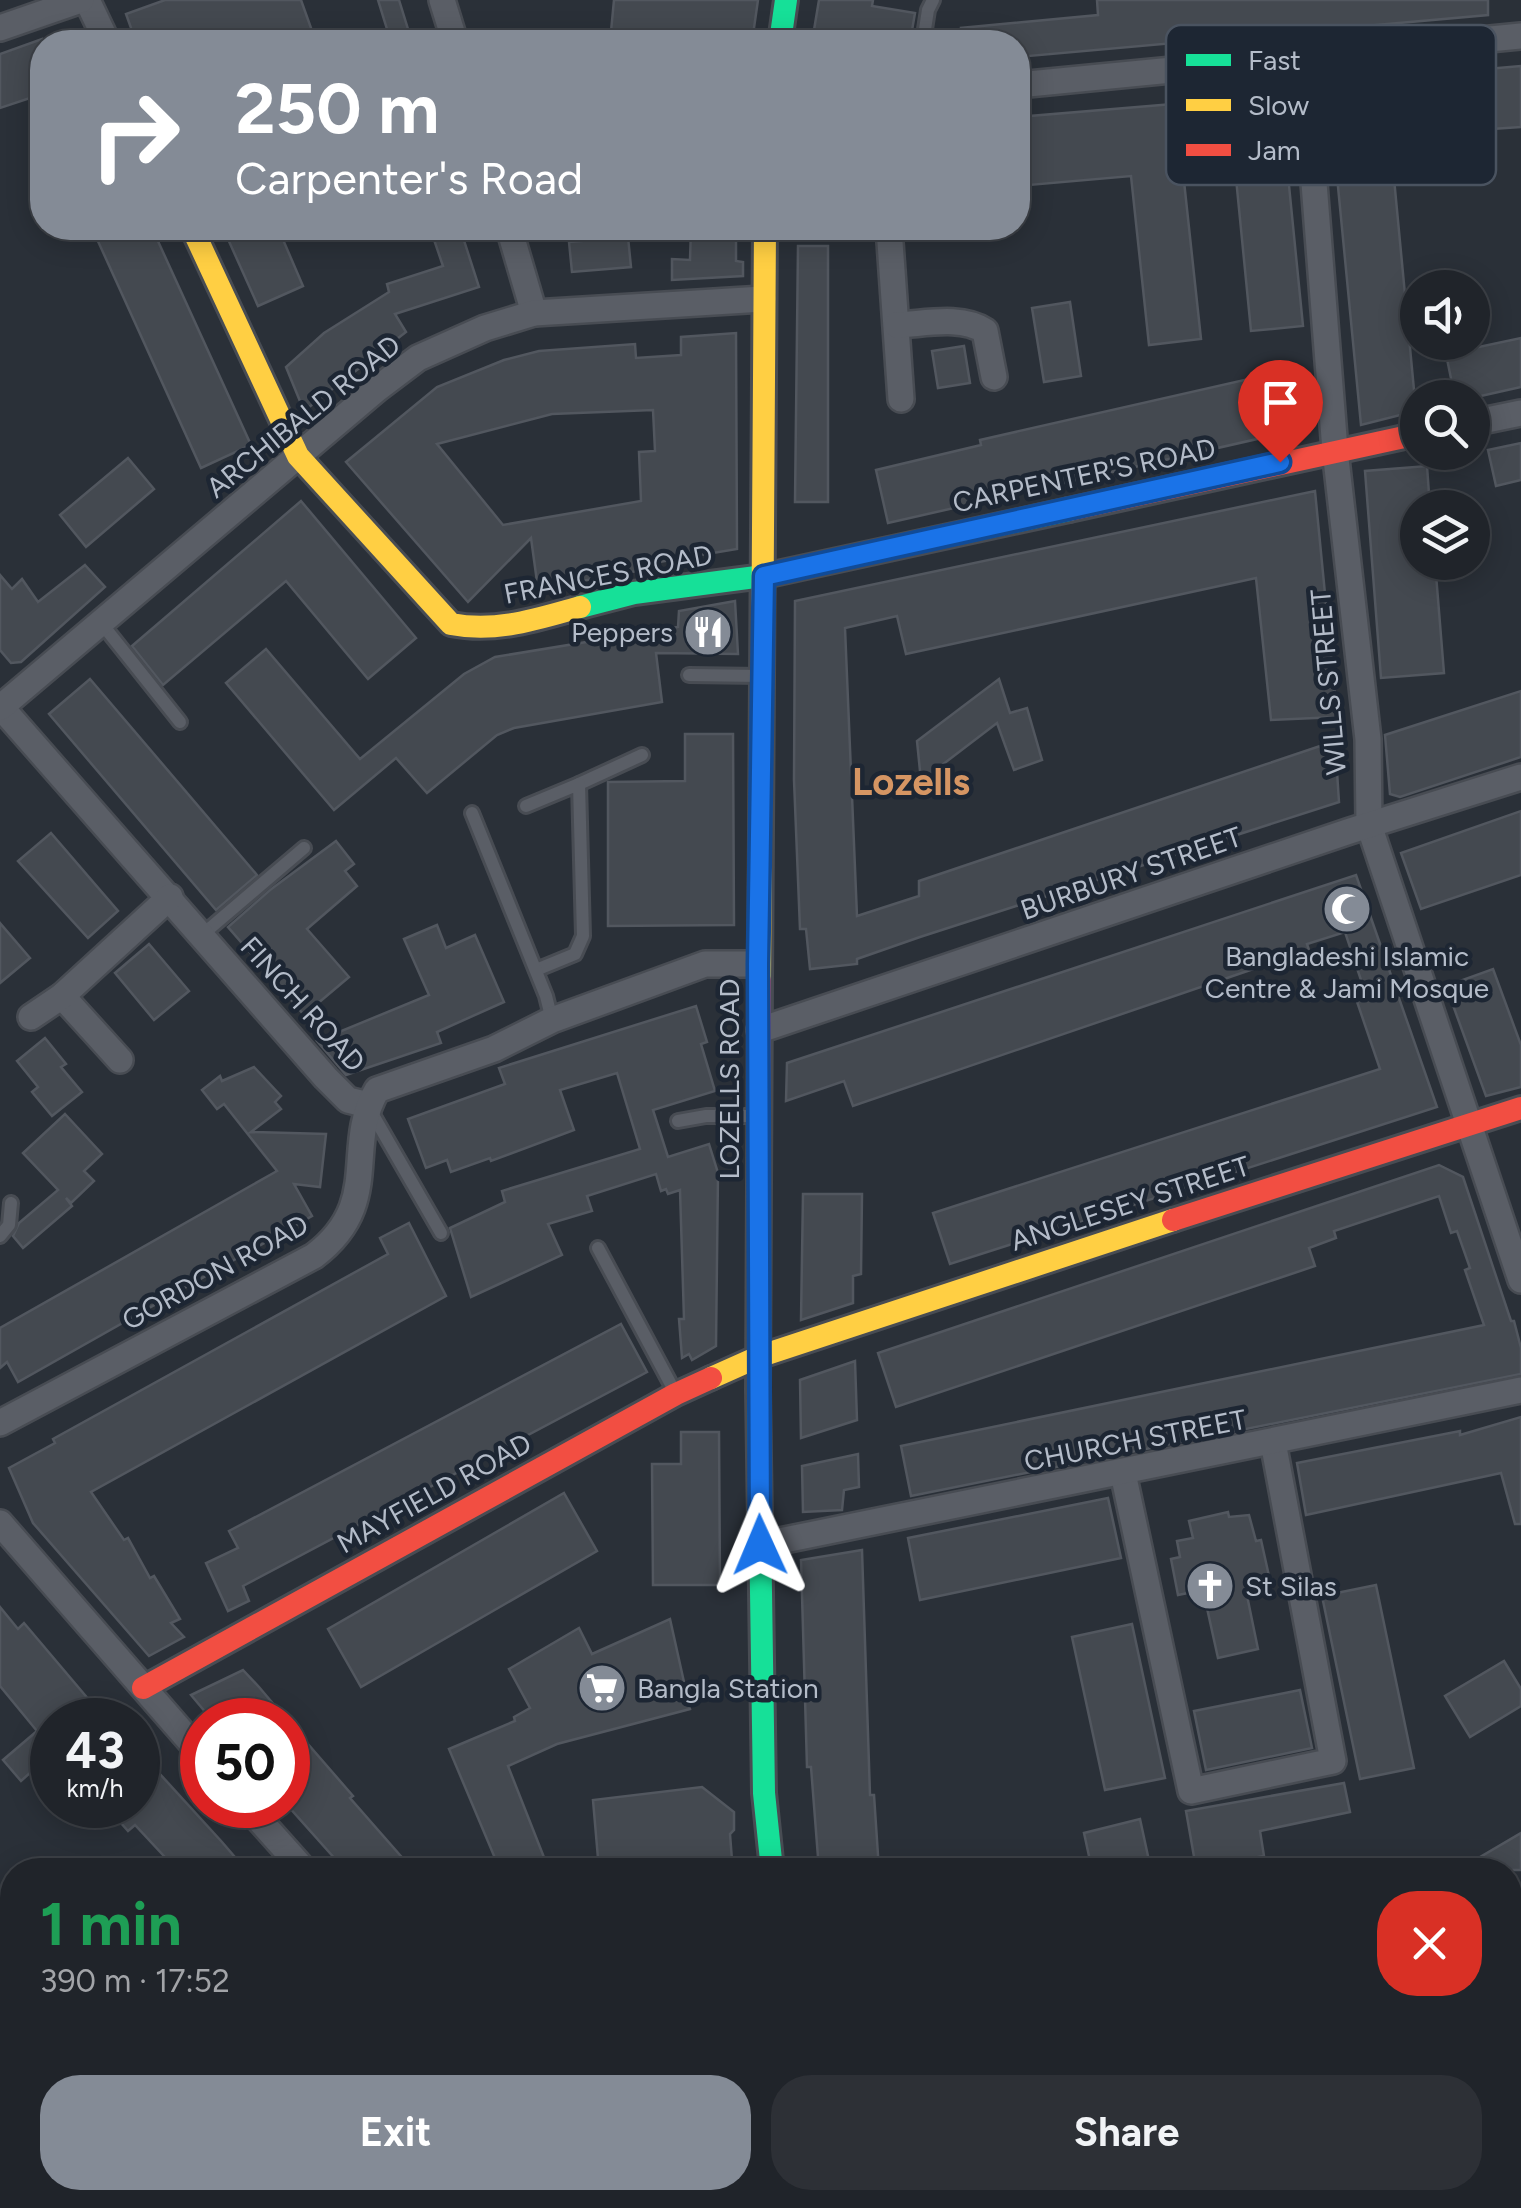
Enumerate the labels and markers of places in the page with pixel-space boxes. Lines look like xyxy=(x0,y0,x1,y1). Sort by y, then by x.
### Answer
pin xyxy=(1238,360,1323,463)
restaurant icon: Peppers xyxy=(682,606,734,658)
place label: Peppers xyxy=(571,615,673,649)
mosque icon: Bangladeshi Islamic Centre & Jami Mosque xyxy=(1321,883,1373,935)
place label: Bangladeshi Islamic Centre & Jami Mosque xyxy=(1205,939,1489,1005)
church icon: St Silas xyxy=(1184,1560,1236,1612)
place label: St Silas xyxy=(1245,1569,1337,1603)
supermarket icon: Bangla Station xyxy=(576,1662,628,1714)
place label: Bangla Station xyxy=(637,1671,819,1705)

